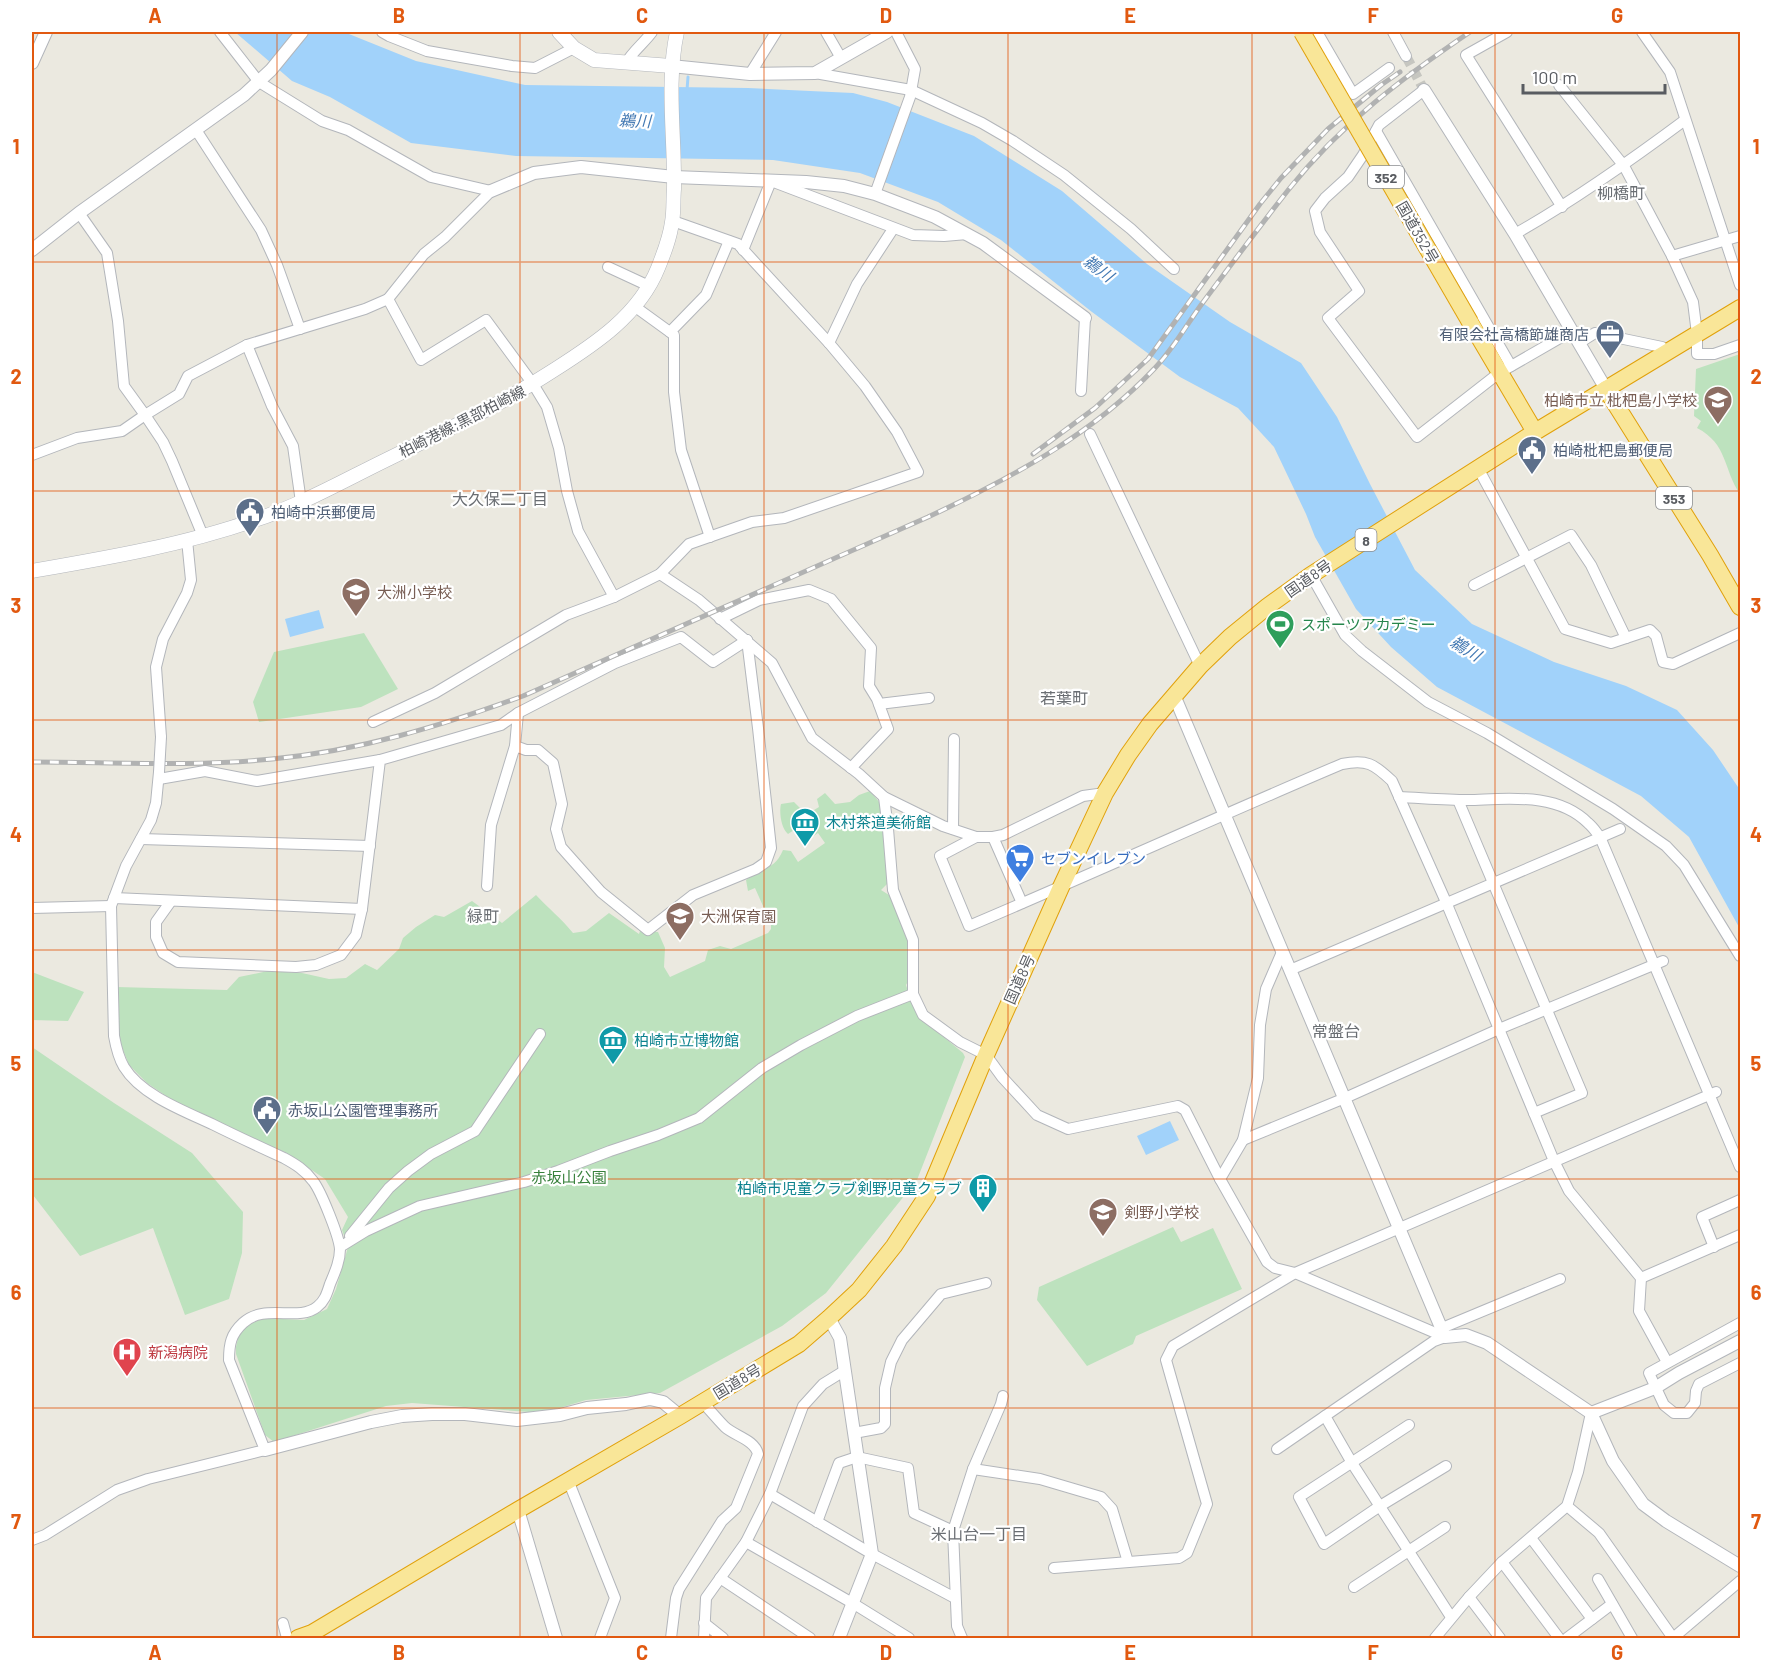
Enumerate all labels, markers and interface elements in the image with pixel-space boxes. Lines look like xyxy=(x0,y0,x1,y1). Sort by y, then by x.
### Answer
text: A xyxy=(148,3,162,27)
text: B xyxy=(393,3,405,27)
text: C xyxy=(636,3,648,27)
text: D xyxy=(880,3,892,27)
text: E xyxy=(1124,3,1136,27)
text: F xyxy=(1367,3,1379,27)
text: G xyxy=(1611,3,1623,27)
scale bar xyxy=(1523,57,1666,95)
text: 100 m xyxy=(1532,66,1577,88)
water label: 鵜川 xyxy=(619,110,653,130)
text: 1 xyxy=(12,134,20,158)
text: 1 xyxy=(1752,134,1760,158)
road number: 352 xyxy=(1368,166,1404,188)
district label: 柳橋町 xyxy=(1597,183,1645,202)
street label: 国道352号 xyxy=(1393,198,1443,266)
water label: 鵜川 xyxy=(1080,251,1119,286)
office icon: 有限会社高橋節雄商店 xyxy=(1594,318,1626,360)
place label: 有限会社高橋節雄商店 xyxy=(1439,325,1589,343)
text: 2 xyxy=(10,364,22,388)
text: 2 xyxy=(1750,364,1762,388)
street label: 柏崎港線;黒部柏崎線 xyxy=(396,381,528,461)
school or university icon: 柏崎市立 枇杷島小学校 xyxy=(1702,384,1734,426)
place label: 柏崎市立 枇杷島小学校 xyxy=(1544,391,1697,409)
public building icon: 柏崎枇杷島郵便局 xyxy=(1516,434,1548,476)
place label: 柏崎枇杷島郵便局 xyxy=(1553,441,1673,459)
road number: 353 xyxy=(1656,487,1692,509)
district label: 大久保二丁目 xyxy=(452,489,548,508)
public building icon: 柏崎中浜郵便局 xyxy=(234,496,266,538)
place label: 柏崎中浜郵便局 xyxy=(271,503,376,521)
road number: 8 xyxy=(1356,529,1376,551)
street label: 国道8号 xyxy=(1281,555,1335,601)
school or university icon: 大洲小学校 xyxy=(340,576,372,618)
place label: 大洲小学校 xyxy=(377,583,452,601)
text: 3 xyxy=(11,593,21,617)
text: 3 xyxy=(1751,593,1761,617)
sports icon: スポーツアカデミー xyxy=(1264,608,1296,650)
place label: スポーツアカデミー xyxy=(1301,615,1436,633)
water label: 鵜川 xyxy=(1447,632,1486,665)
district label: 若葉町 xyxy=(1040,688,1088,707)
museum icon: 木村茶道美術館 xyxy=(789,806,821,848)
place label: 木村茶道美術館 xyxy=(826,813,931,831)
text: 4 xyxy=(10,822,22,846)
text: 4 xyxy=(1750,822,1762,846)
supermarket icon: セブンイレブン xyxy=(1004,842,1036,884)
place label: セブンイレブン xyxy=(1041,849,1146,867)
school or university icon: 大洲保育園 xyxy=(664,900,696,942)
district label: 緑町 xyxy=(467,906,499,925)
place label: 大洲保育園 xyxy=(701,907,776,925)
street label: 国道8号 xyxy=(1000,951,1038,1007)
district label: 常盤台 xyxy=(1312,1021,1360,1040)
museum icon: 柏崎市立博物館 xyxy=(597,1024,629,1066)
place label: 柏崎市立博物館 xyxy=(634,1031,739,1049)
text: 5 xyxy=(11,1051,22,1075)
text: 5 xyxy=(1751,1051,1762,1075)
public building icon: 赤坂山公園管理事務所 xyxy=(251,1094,283,1136)
place label: 赤坂山公園管理事務所 xyxy=(288,1101,438,1119)
park label: 赤坂山公園 xyxy=(531,1168,607,1186)
building icon: 柏崎市児童クラブ剣野児童クラブ xyxy=(967,1172,999,1214)
place label: 柏崎市児童クラブ剣野児童クラブ xyxy=(737,1179,962,1197)
school or university icon: 剣野小学校 xyxy=(1087,1196,1119,1238)
place label: 剣野小学校 xyxy=(1124,1203,1199,1221)
text: 6 xyxy=(11,1280,22,1304)
text: 6 xyxy=(1751,1280,1762,1304)
hospital icon: 新潟病院 xyxy=(111,1336,143,1378)
place label: 新潟病院 xyxy=(148,1343,208,1361)
street label: 国道8号 xyxy=(710,1360,764,1402)
text: 7 xyxy=(11,1509,21,1533)
text: 7 xyxy=(1751,1509,1761,1533)
district label: 米山台一丁目 xyxy=(931,1524,1027,1543)
text: A xyxy=(148,1640,162,1664)
text: B xyxy=(393,1640,405,1664)
text: C xyxy=(636,1640,648,1664)
text: D xyxy=(880,1640,892,1664)
text: E xyxy=(1124,1640,1136,1664)
text: F xyxy=(1367,1640,1379,1664)
text: G xyxy=(1611,1640,1623,1664)

